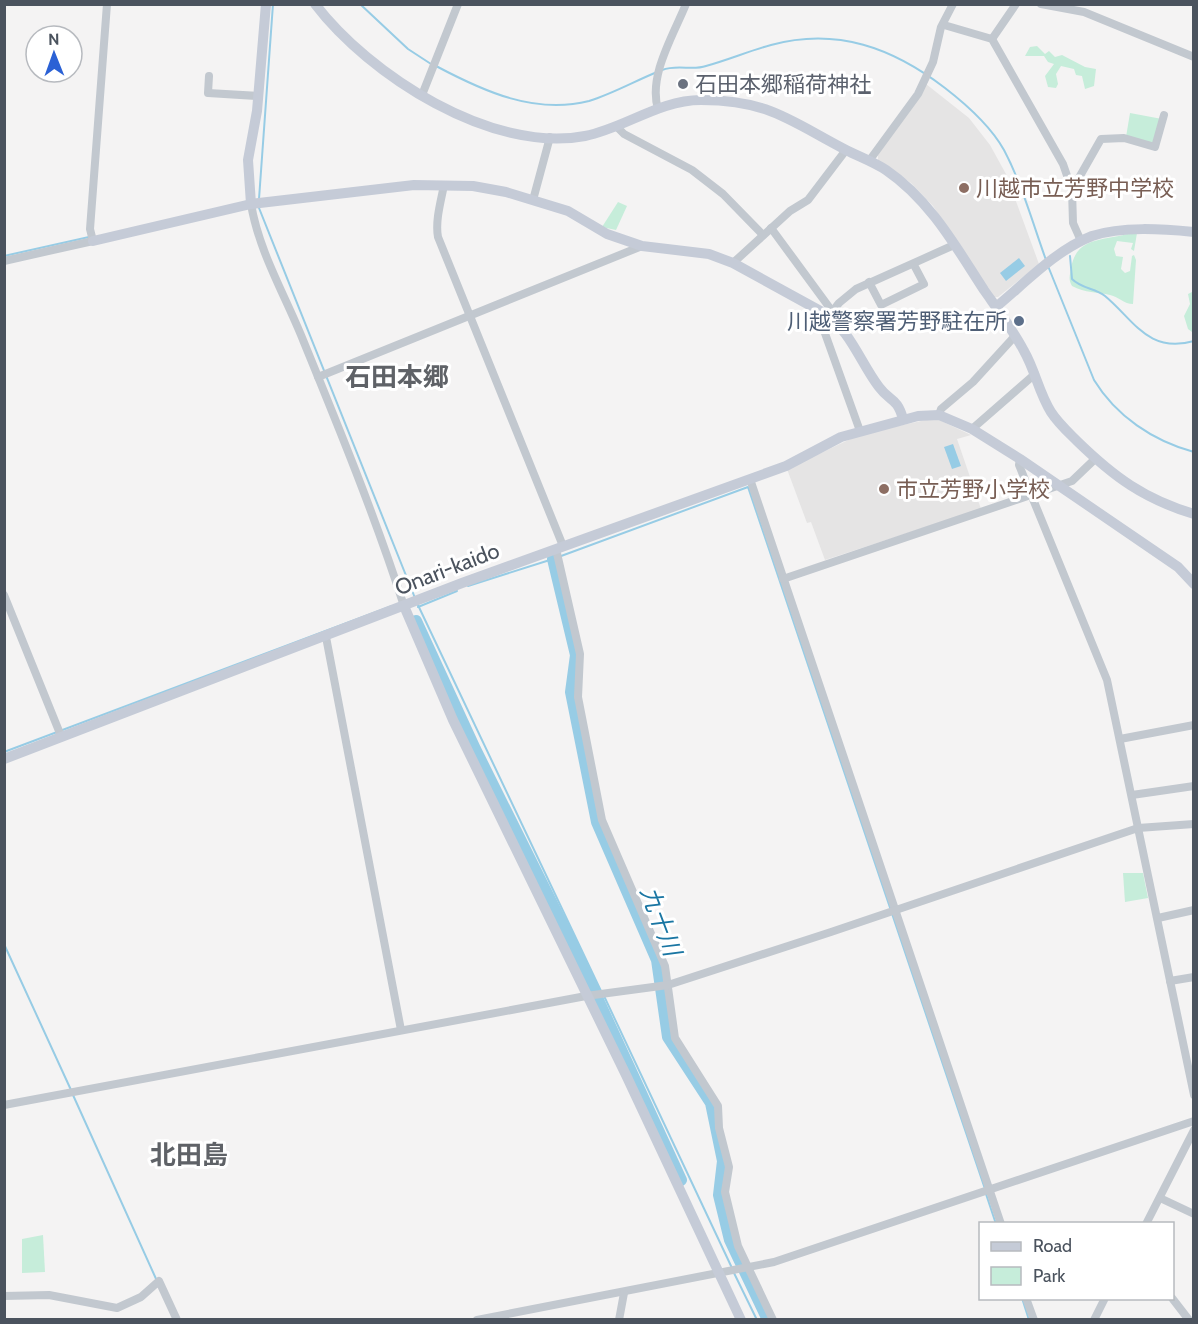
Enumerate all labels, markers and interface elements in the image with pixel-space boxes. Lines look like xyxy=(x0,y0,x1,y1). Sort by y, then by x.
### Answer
north arrow xyxy=(24,24,84,84)
text: N xyxy=(48,30,60,49)
place label: 石田本郷稲荷神社 xyxy=(695,71,871,98)
marker: 石田本郷稲荷神社 xyxy=(676,77,690,91)
place label: 川越市立芳野中学校 xyxy=(976,175,1174,202)
marker: 川越市立芳野中学校 xyxy=(957,181,971,195)
place label: 川越警察署芳野駐在所 xyxy=(787,308,1007,335)
marker: 川越警察署芳野駐在所 xyxy=(1012,314,1026,328)
district label: 石田本郷 xyxy=(345,361,449,393)
place label: 市立芳野小学校 xyxy=(896,476,1050,503)
marker: 市立芳野小学校 xyxy=(877,482,891,496)
street label: Onari-kaido xyxy=(391,537,503,601)
water label: 九十川 xyxy=(635,882,689,963)
district label: 北田島 xyxy=(150,1139,228,1171)
legend xyxy=(979,1222,1174,1300)
text: Road xyxy=(1033,1235,1072,1257)
text: Park xyxy=(1033,1265,1066,1287)

